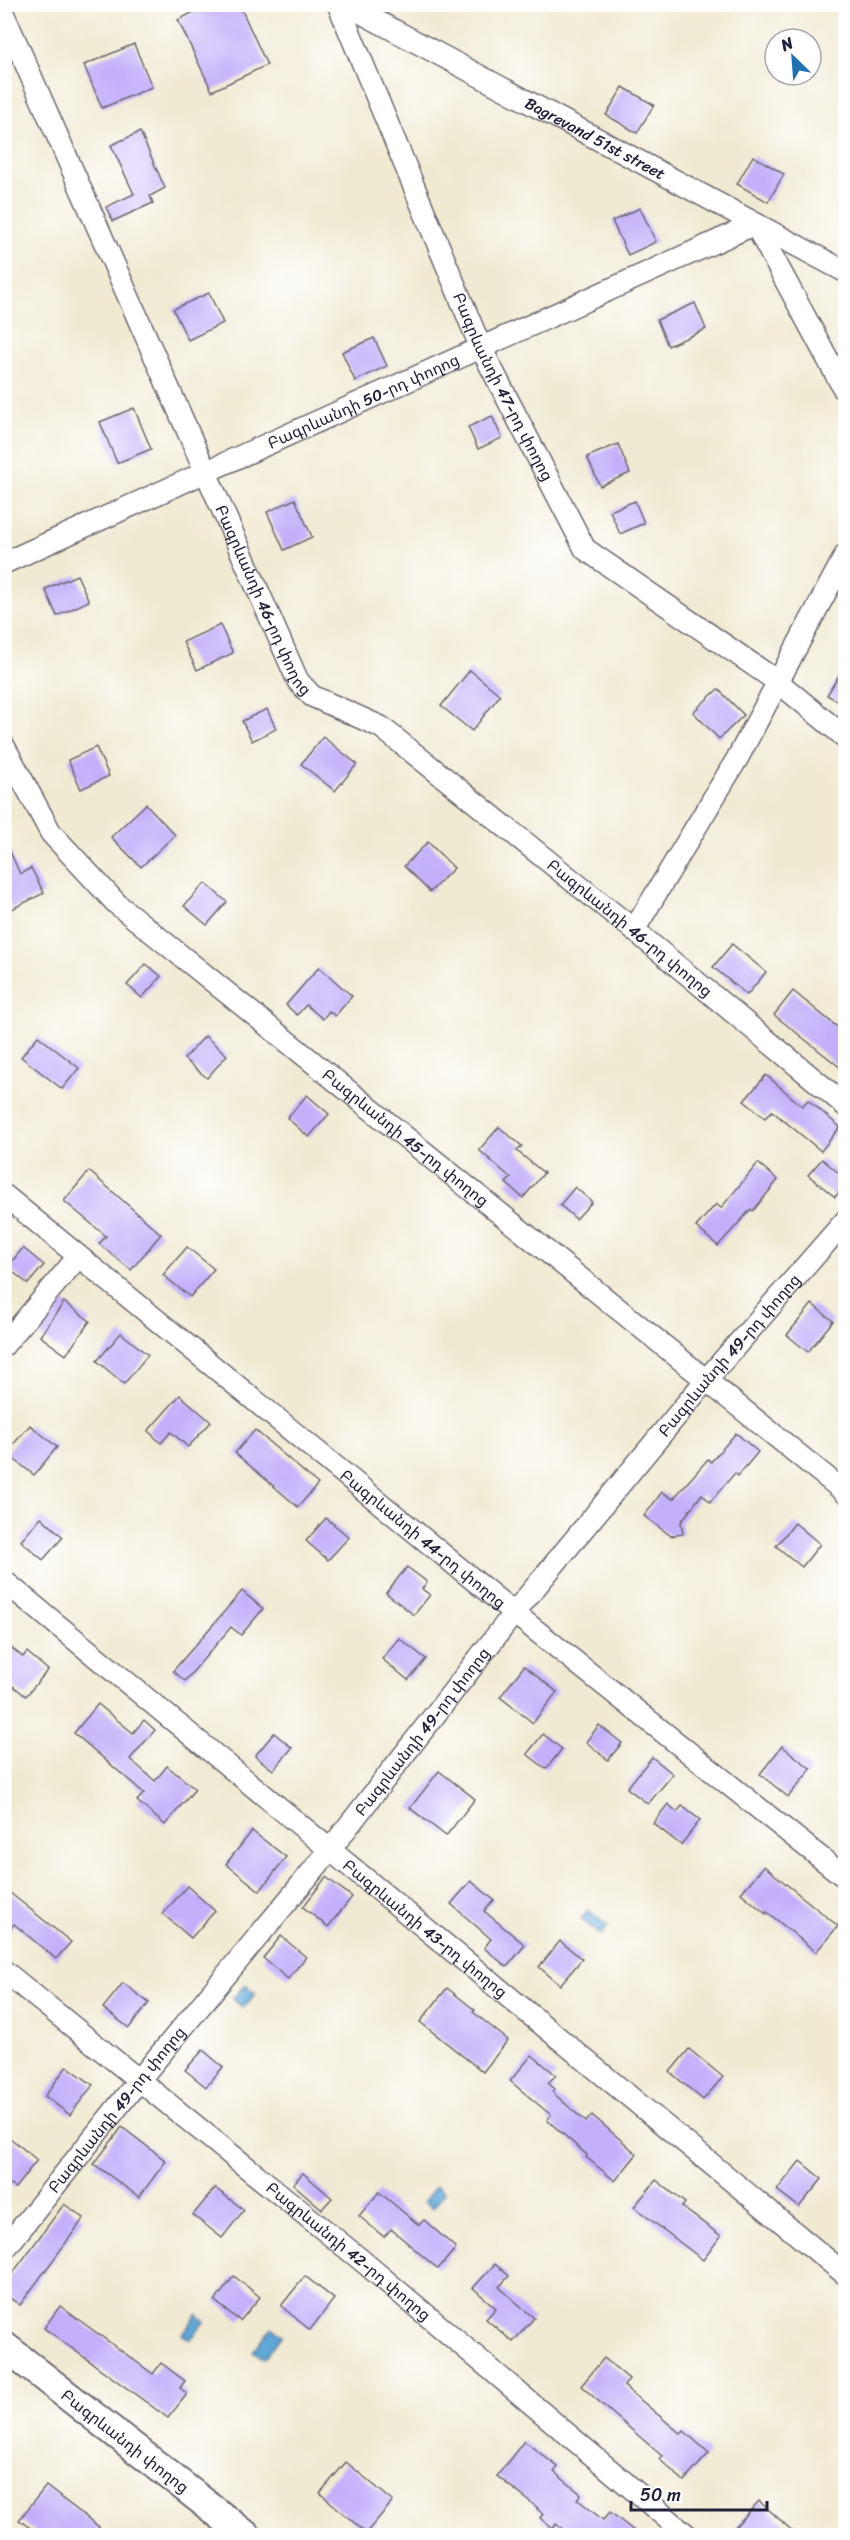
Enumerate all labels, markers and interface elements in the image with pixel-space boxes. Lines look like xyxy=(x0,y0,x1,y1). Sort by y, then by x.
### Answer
north arrow xyxy=(763,27,823,87)
text: N xyxy=(775,28,799,60)
street label: Bagrevand 51st street xyxy=(520,89,671,188)
street label: Բագրևանդի 47-րդ փողոց xyxy=(444,288,562,487)
street label: Բագրևանդի 50-րդ փողոց xyxy=(262,345,464,457)
street label: Բագրևանդի 46-րդ փողոց xyxy=(207,500,319,703)
street label: Բագրևանդի 46-րդ փողոց xyxy=(540,851,719,1005)
street label: Բագրևանդի 45-րդ փողոց xyxy=(315,1061,495,1214)
street label: Բագրևանդի 49-րդ փողոց xyxy=(651,1267,808,1444)
street label: Բագրևանդի 44-րդ փողոց xyxy=(333,1462,513,1616)
street label: Բագրևանդի 49-րդ փողոց xyxy=(347,1641,498,1823)
street label: Բագրևանդի 43-րդ փողոց xyxy=(336,1852,514,2006)
street label: Բագրևանդի 49-րդ փողոց xyxy=(40,2019,193,2200)
street label: Բագրևանդի 42-րդ փողոց xyxy=(259,2174,438,2328)
street label: Բագրևանդի փողոց xyxy=(54,2382,196,2501)
scale bar xyxy=(631,2474,768,2512)
text: 50 m xyxy=(640,2479,681,2511)

